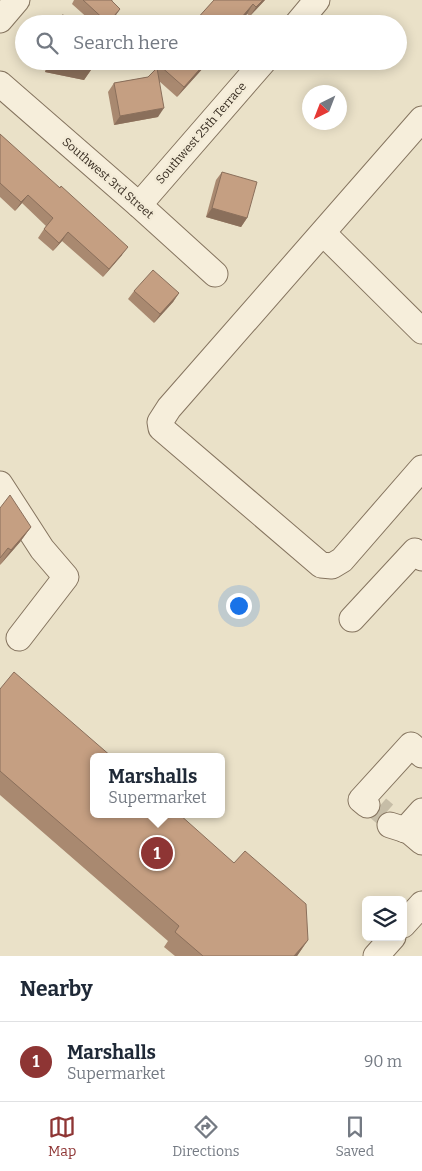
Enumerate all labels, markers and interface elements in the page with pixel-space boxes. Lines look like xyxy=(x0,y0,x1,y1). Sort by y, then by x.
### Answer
search box xyxy=(15,15,407,70)
icon: search xyxy=(33,29,61,57)
text: Search here xyxy=(73,31,178,54)
street label: Southwest 25th Terrace xyxy=(153,79,249,187)
north arrow xyxy=(302,85,347,130)
street label: Southwest 3rd Street xyxy=(60,135,157,222)
your location xyxy=(226,593,252,619)
popup xyxy=(90,753,225,818)
text: Marshalls xyxy=(108,765,197,788)
text: Supermarket xyxy=(108,788,207,807)
pin: 1 xyxy=(141,834,173,872)
map controls xyxy=(362,896,407,941)
button: layers xyxy=(362,896,407,941)
text: Nearby xyxy=(20,976,93,1002)
text: Marshalls xyxy=(67,1041,156,1064)
text: 1 xyxy=(33,1052,39,1071)
text: 90 m xyxy=(364,1052,402,1071)
text: Supermarket xyxy=(67,1064,165,1083)
tab: Map xyxy=(48,1113,76,1160)
tab: Directions xyxy=(172,1113,240,1160)
tab: Saved xyxy=(336,1113,374,1160)

